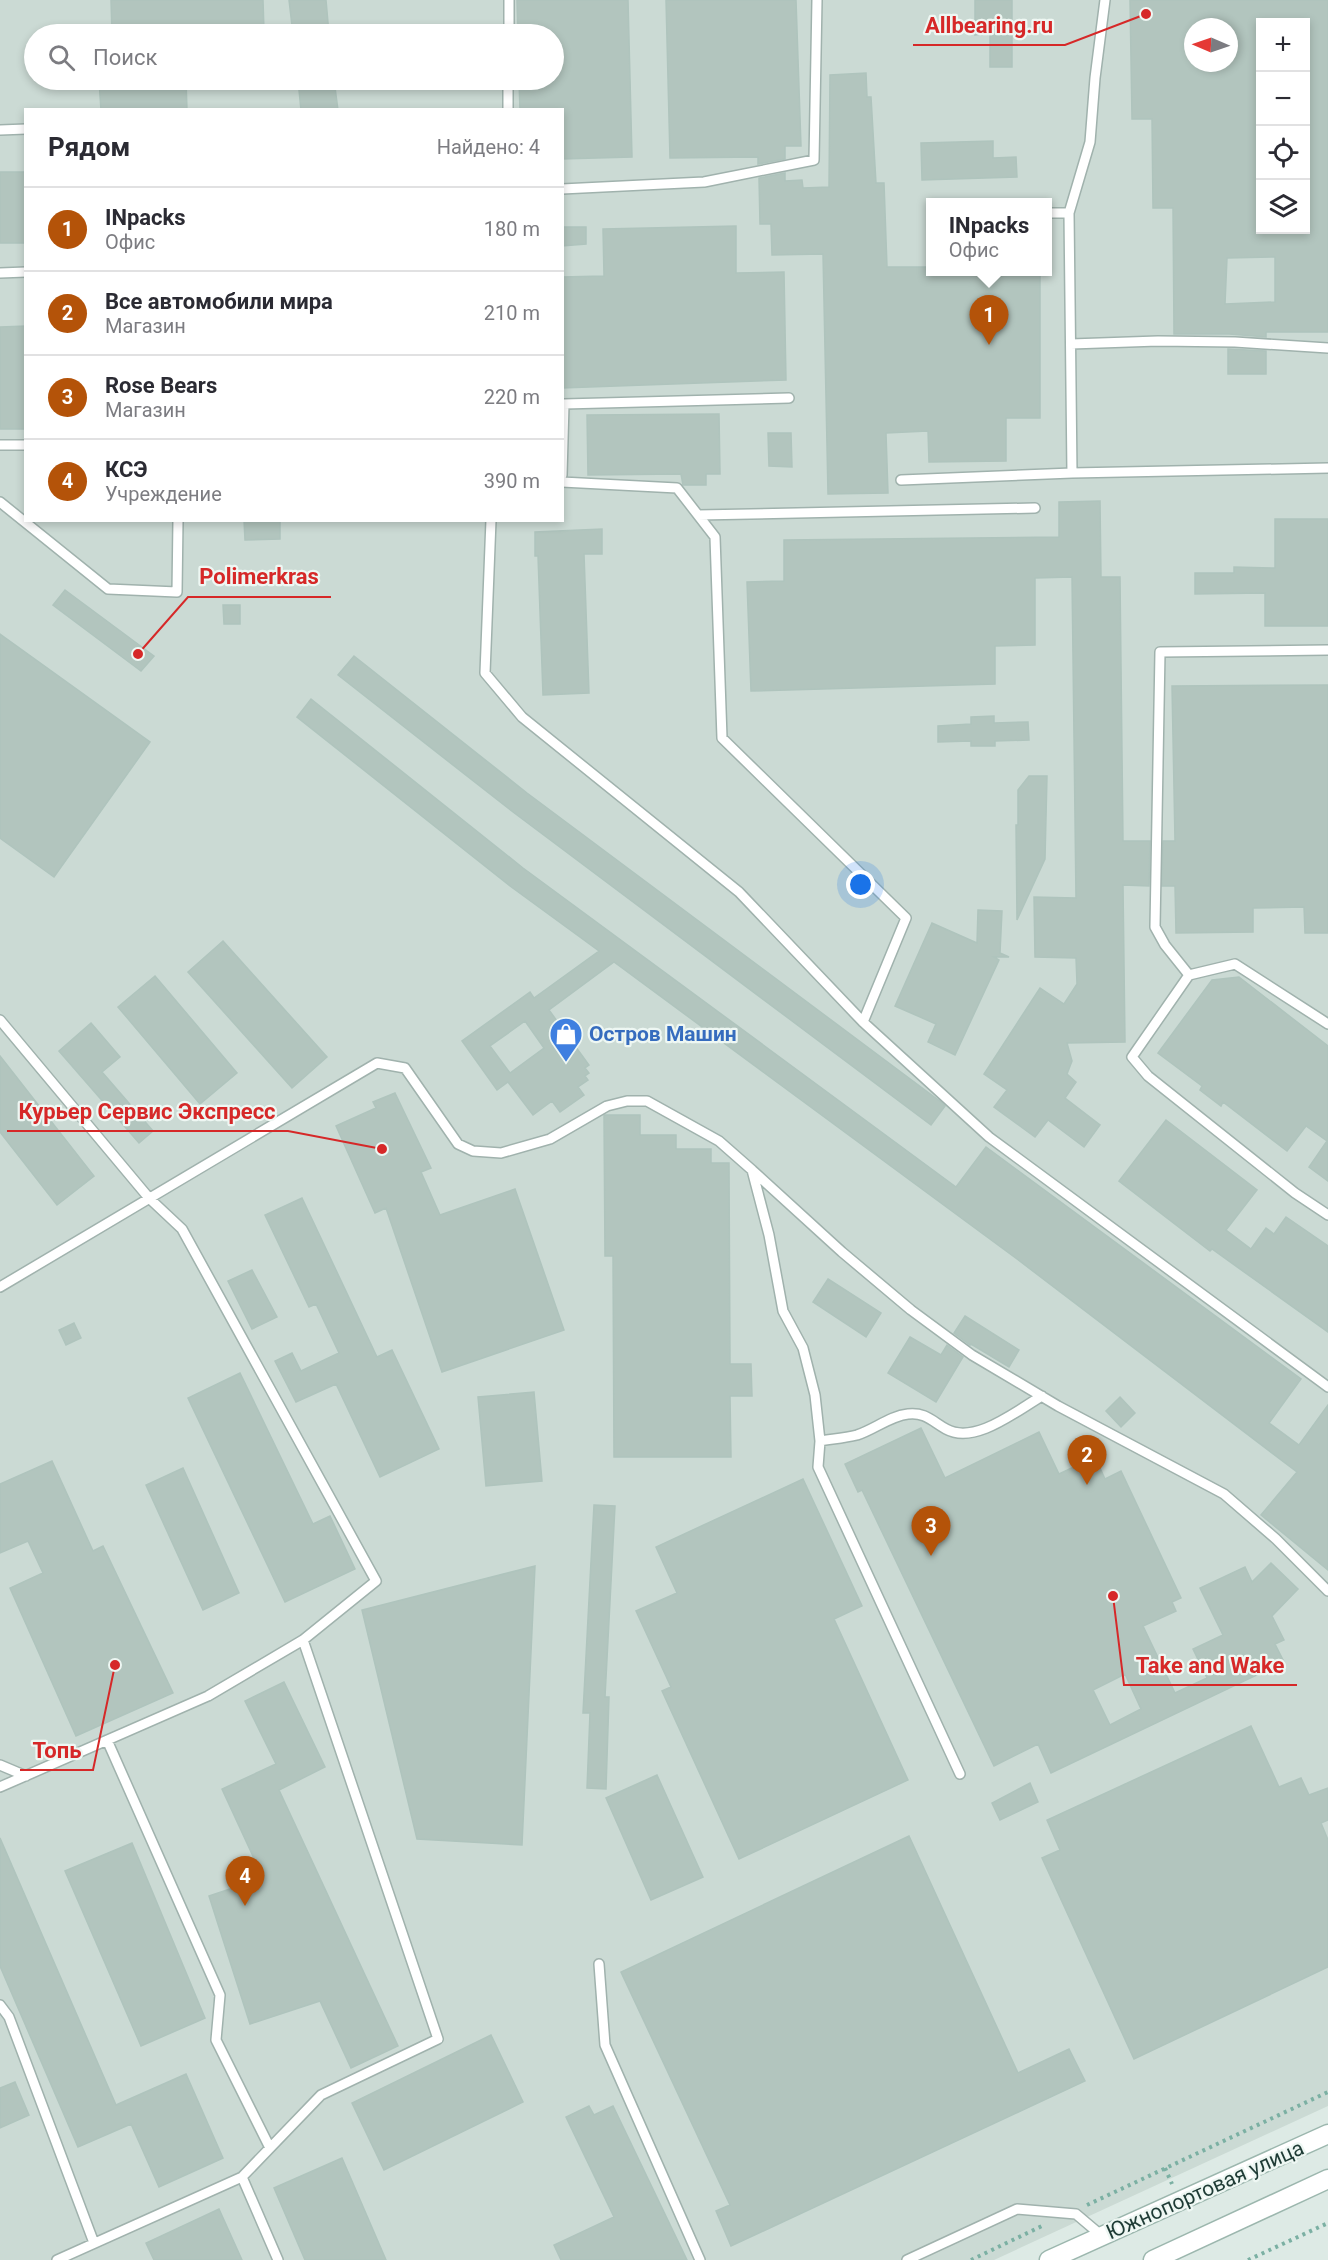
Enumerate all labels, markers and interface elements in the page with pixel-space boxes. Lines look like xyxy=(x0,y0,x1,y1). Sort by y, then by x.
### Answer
callout: Allbearing.ru xyxy=(913,5,1065,45)
text: Allbearing.ru xyxy=(925,13,1053,38)
north arrow xyxy=(1184,18,1238,72)
map controls xyxy=(1256,18,1310,234)
button: + xyxy=(1256,18,1310,72)
search box xyxy=(24,24,564,90)
icon: search xyxy=(45,41,78,74)
text: Поиск xyxy=(93,45,157,70)
button: − xyxy=(1256,72,1310,126)
button: locate xyxy=(1256,126,1310,180)
text: Рядом xyxy=(48,132,130,162)
text: Найдено: 4 xyxy=(437,135,540,159)
button: layers xyxy=(1256,180,1310,234)
popup xyxy=(926,198,1052,276)
text: INpacks xyxy=(105,205,186,230)
text: INpacks xyxy=(949,213,1029,238)
text: 1 xyxy=(62,217,73,241)
text: 180 m xyxy=(484,217,540,241)
text: Офис xyxy=(105,230,155,254)
text: Офис xyxy=(949,238,999,262)
text: Все автомобили мира xyxy=(105,289,333,314)
pin: 1 xyxy=(970,296,1008,345)
text: 2 xyxy=(62,301,73,325)
text: 210 m xyxy=(484,301,540,325)
text: Магазин xyxy=(105,314,186,338)
text: Rose Bears xyxy=(105,373,217,398)
text: 3 xyxy=(62,385,73,409)
text: 220 m xyxy=(484,385,540,409)
text: Магазин xyxy=(105,398,186,422)
text: КСЭ xyxy=(105,457,148,482)
text: 4 xyxy=(62,469,73,493)
text: 390 m xyxy=(484,469,540,493)
text: Учреждение xyxy=(105,482,222,506)
callout: Polimerkras xyxy=(188,557,331,597)
text: Polimerkras xyxy=(199,564,319,589)
your location xyxy=(846,870,875,899)
shop icon: Остров Машин xyxy=(548,1016,584,1063)
place label: Остров Машин xyxy=(589,1022,737,1046)
callout: Курьер Сервис Экспресс xyxy=(7,1091,288,1131)
text: Курьер Сервис Экспресс xyxy=(18,1099,276,1124)
pin: 2 xyxy=(1068,1436,1106,1485)
pin: 3 xyxy=(912,1506,950,1556)
callout: Take and Wake xyxy=(1124,1645,1297,1685)
text: Take and Wake xyxy=(1136,1653,1284,1678)
callout: Топь xyxy=(20,1730,93,1770)
text: Топь xyxy=(33,1738,81,1763)
pin: 4 xyxy=(226,1856,264,1906)
street label: Южнопортовая улица xyxy=(1103,2136,1307,2244)

